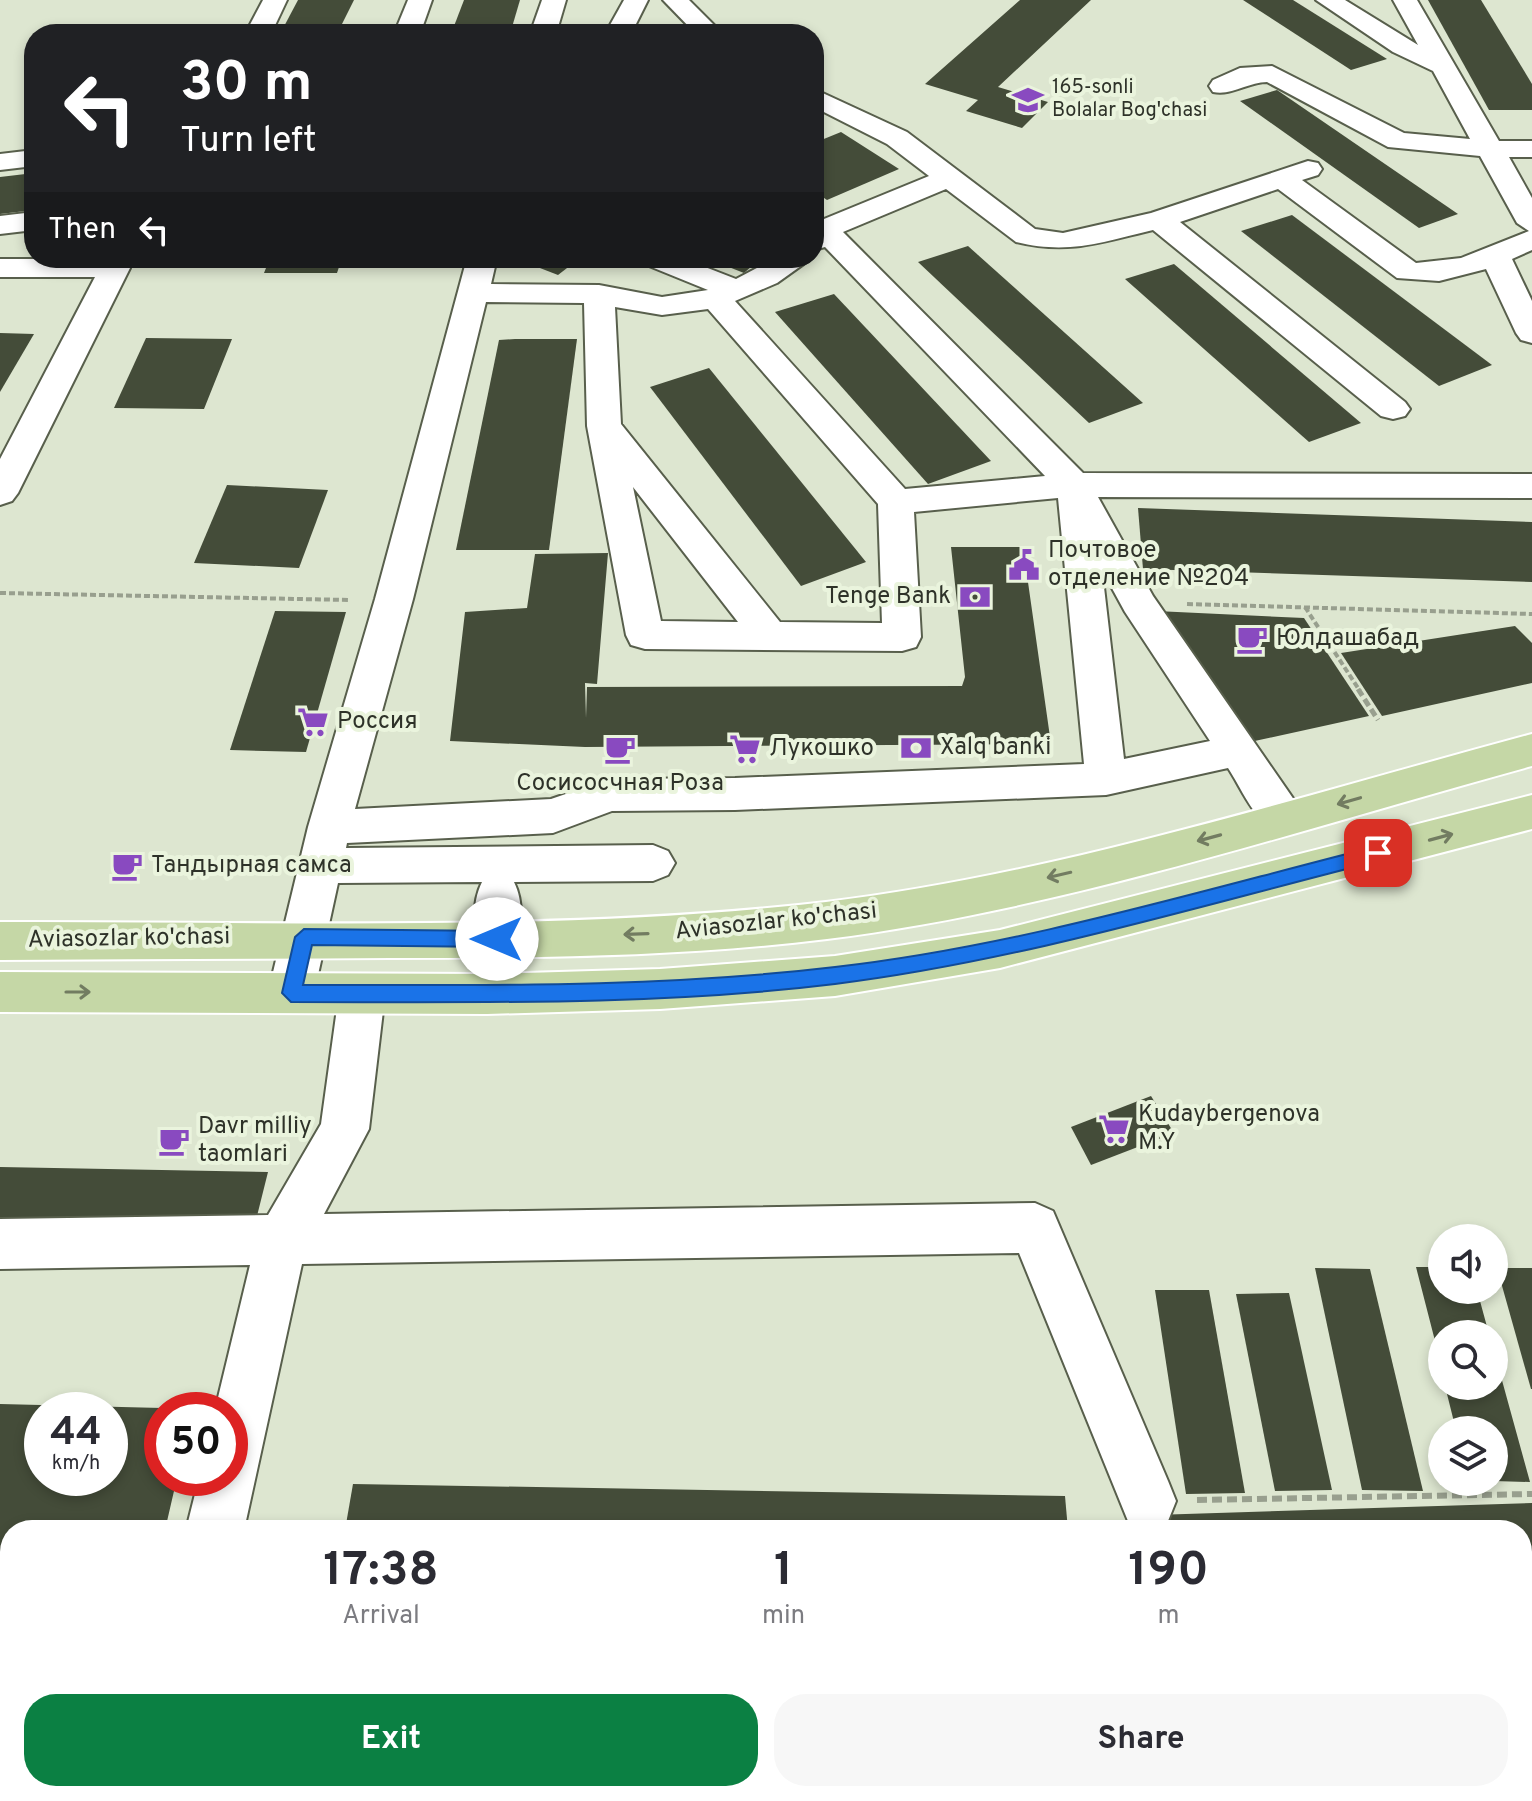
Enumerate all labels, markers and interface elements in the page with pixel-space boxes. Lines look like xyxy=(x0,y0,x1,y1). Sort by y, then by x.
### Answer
text: 30 m xyxy=(180,50,313,120)
icon: left xyxy=(48,56,152,160)
place label: 165-sonli Bolalar Bog'chasi xyxy=(1052,75,1207,124)
school or university icon: 165-sonli Bolalar Bog'chasi xyxy=(1011,83,1045,117)
text: Turn left xyxy=(180,119,317,165)
icon: left xyxy=(132,208,176,252)
text: Then xyxy=(48,212,116,249)
place label: Почтовое отделение №204 xyxy=(1048,536,1249,594)
public building icon: Почтовое отделение №204 xyxy=(1007,548,1041,582)
bank icon: Tenge Bank xyxy=(958,580,992,614)
place label: Tenge Bank xyxy=(825,582,951,612)
cafe icon: Юлдашабад xyxy=(1235,622,1269,656)
place label: Юлдашабад xyxy=(1276,624,1419,654)
supermarket icon: Россия xyxy=(296,705,330,739)
place label: Россия xyxy=(337,707,417,737)
bank icon: Xalq banki xyxy=(899,731,933,765)
cafe icon: Сосисосчная Роза xyxy=(603,732,637,766)
supermarket icon: Лукошко xyxy=(728,732,762,766)
place label: Xalq banki xyxy=(940,733,1051,763)
place label: Лукошко xyxy=(769,734,874,764)
place label: Сосисосчная Роза xyxy=(516,769,724,799)
one-way arrow xyxy=(1337,794,1363,809)
pin xyxy=(1344,819,1412,887)
one-way arrow xyxy=(1428,828,1454,843)
icon: arrive xyxy=(1356,831,1400,875)
one-way arrow xyxy=(1197,832,1223,847)
cafe icon: Тандырная самса xyxy=(110,849,144,883)
place label: Тандырная самса xyxy=(151,851,352,881)
one-way arrow xyxy=(1047,869,1072,884)
street label: Aviasozlar ko'chasi xyxy=(674,896,878,948)
position arrow xyxy=(455,897,539,981)
street label: Aviasozlar ko'chasi xyxy=(27,922,231,956)
one-way arrow xyxy=(623,927,650,942)
one-way arrow xyxy=(64,984,91,1000)
place label: Kudaybergenova M.Y xyxy=(1138,1100,1320,1158)
place label: Davr milliy taomlari xyxy=(198,1112,312,1170)
supermarket icon: Kudaybergenova M.Y xyxy=(1097,1112,1131,1146)
cafe icon: Davr milliy taomlari xyxy=(157,1124,191,1158)
map controls xyxy=(1428,1224,1508,1496)
button: sound xyxy=(1428,1224,1508,1304)
button: search xyxy=(1428,1320,1508,1400)
speed limit sign: 50 xyxy=(144,1392,248,1496)
text: 44 xyxy=(50,1409,102,1459)
button: layers xyxy=(1428,1416,1508,1496)
text: km/h xyxy=(52,1451,100,1477)
text: 17:38 xyxy=(323,1542,439,1602)
text: 1 xyxy=(774,1542,793,1602)
text: 190 xyxy=(1128,1542,1209,1602)
text: Arrival xyxy=(342,1600,420,1633)
text: min xyxy=(762,1600,805,1633)
text: m xyxy=(1158,1600,1180,1633)
button: Exit xyxy=(24,1694,758,1786)
button: Share xyxy=(774,1694,1508,1786)

